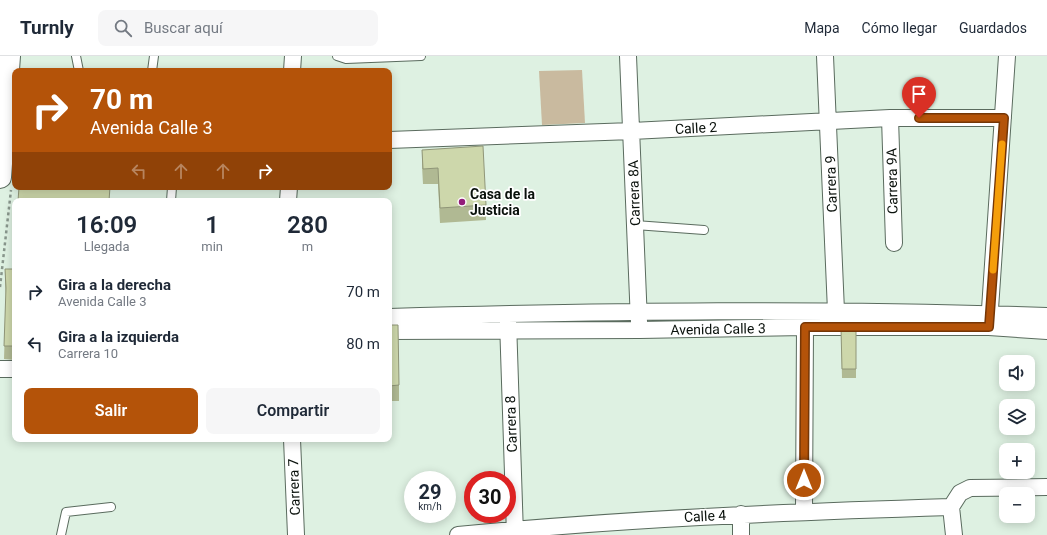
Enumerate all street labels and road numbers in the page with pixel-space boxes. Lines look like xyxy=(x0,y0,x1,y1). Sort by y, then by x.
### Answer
street label: Calle 2 xyxy=(674,119,718,137)
street label: Carrera 9A xyxy=(883,148,901,214)
street label: Carrera 9 xyxy=(822,155,840,213)
street label: Carrera 8A xyxy=(625,160,643,226)
street label: Avenida Calle 3 xyxy=(670,320,766,338)
street label: Carrera 8 xyxy=(502,395,520,453)
street label: Carrera 7 xyxy=(285,458,303,516)
street label: Calle 4 xyxy=(683,507,727,525)

